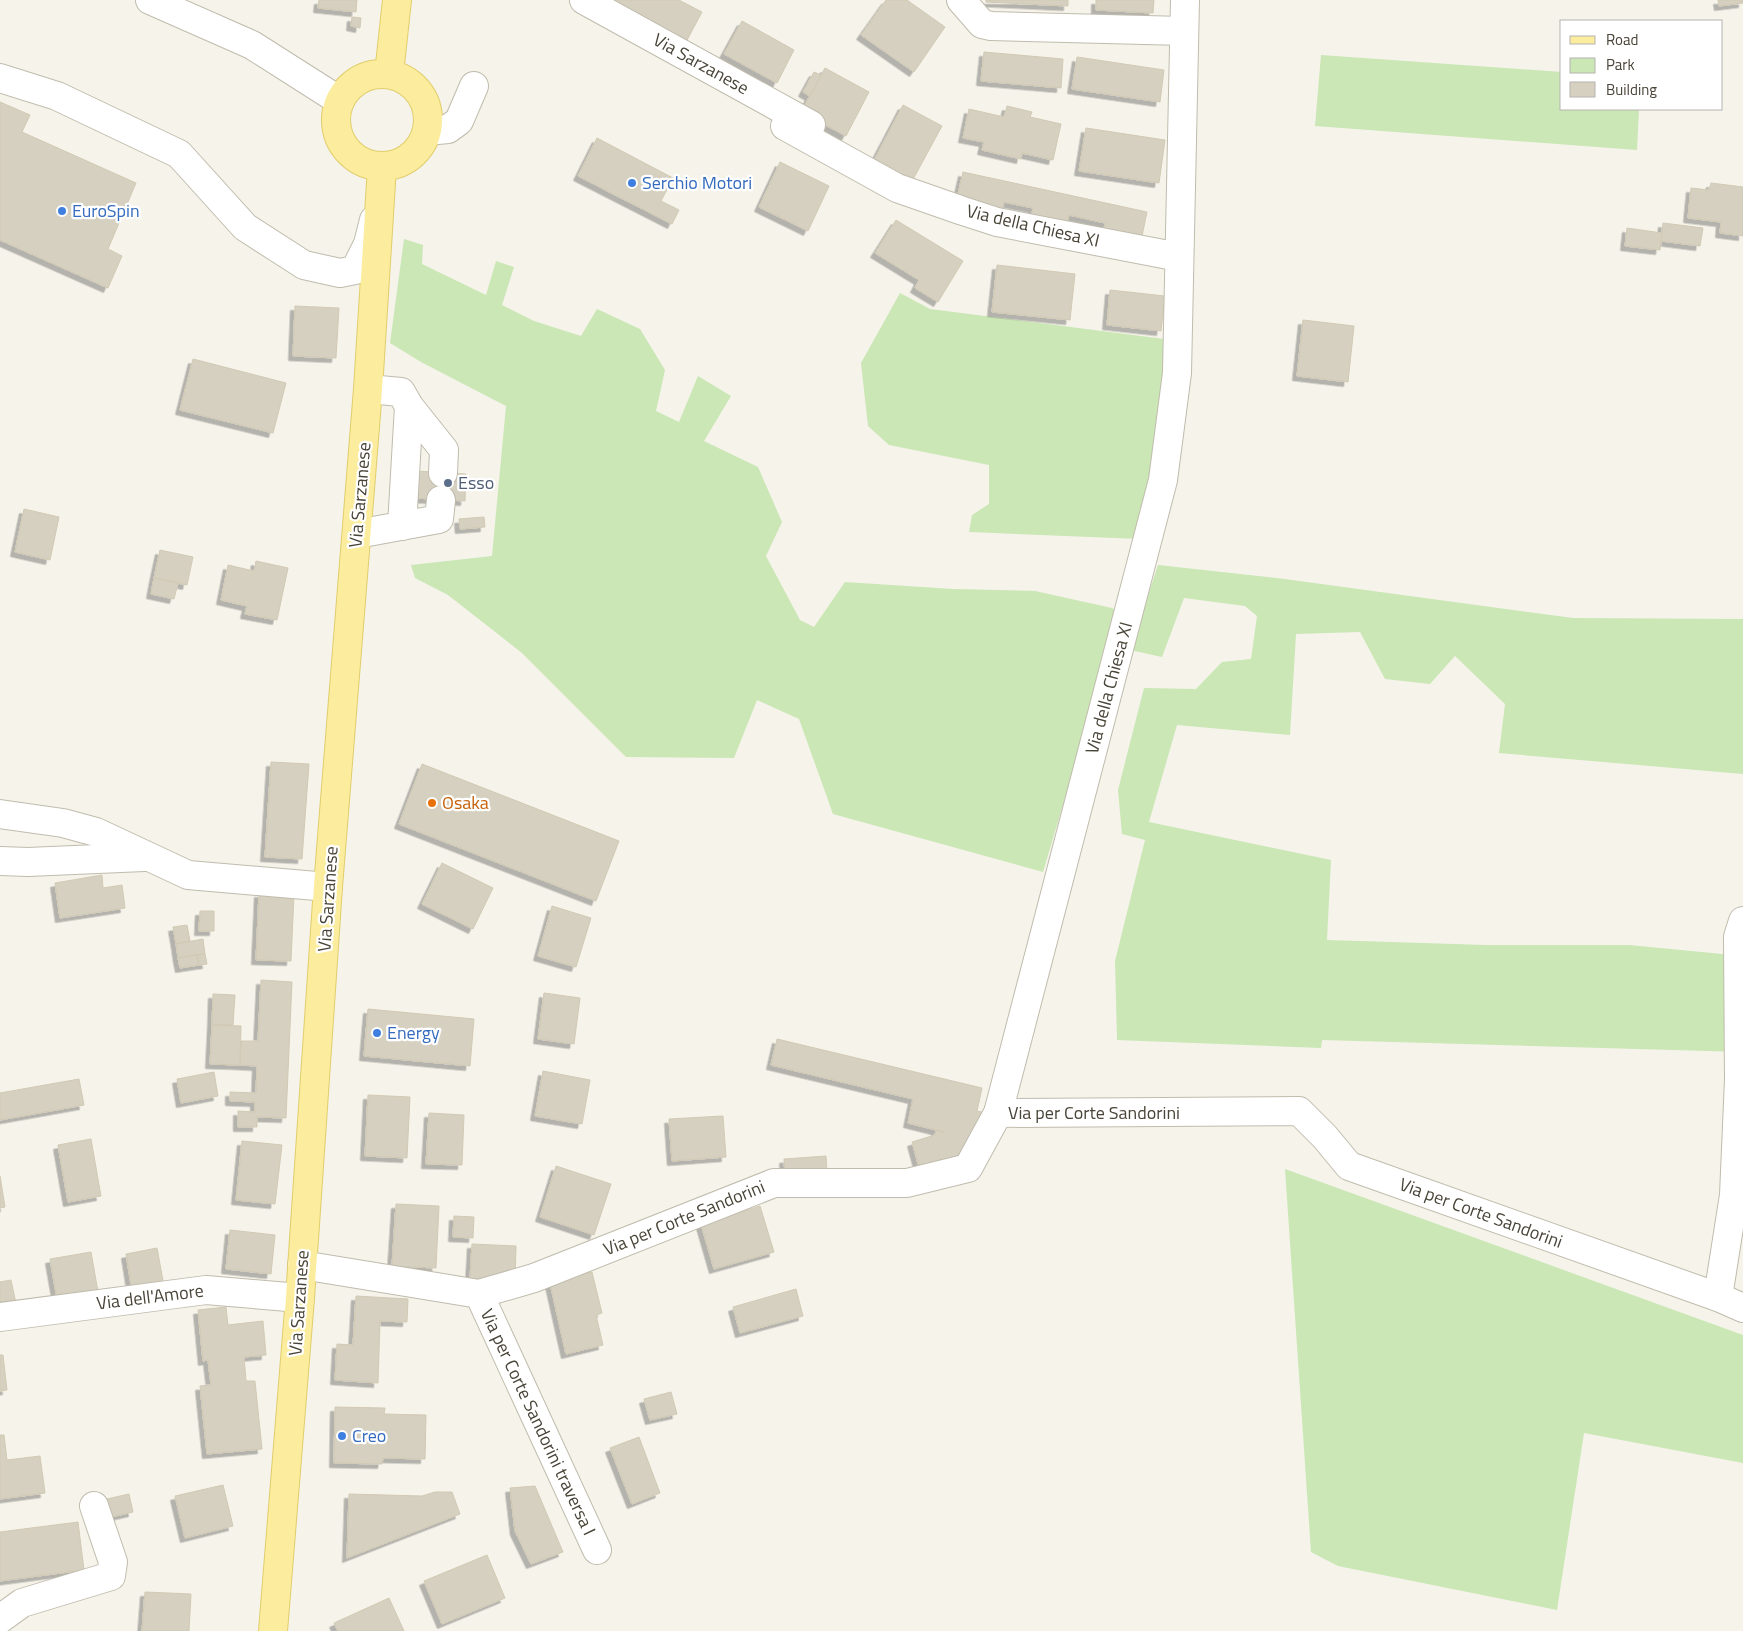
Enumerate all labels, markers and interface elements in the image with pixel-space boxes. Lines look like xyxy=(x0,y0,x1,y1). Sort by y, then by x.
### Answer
legend xyxy=(1560,20,1723,110)
street label: Via Sarzanese xyxy=(648,26,754,101)
text: Road xyxy=(1606,28,1638,51)
text: Park xyxy=(1606,53,1635,76)
text: Building xyxy=(1606,78,1657,101)
place label: Serchio Motori xyxy=(642,169,752,196)
marker: Serchio Motori xyxy=(626,177,638,189)
place label: EuroSpin xyxy=(72,197,140,224)
street label: Via della Chiesa XI xyxy=(964,197,1102,254)
marker: EuroSpin xyxy=(56,205,68,217)
street label: Via Sarzanese xyxy=(341,441,378,549)
place label: Esso xyxy=(458,469,494,496)
marker: Esso xyxy=(442,477,454,489)
street label: Via della Chiesa XI xyxy=(1078,619,1139,757)
place label: Osaka xyxy=(442,789,489,816)
marker: Osaka xyxy=(426,797,438,809)
street label: Via Sarzanese xyxy=(310,845,345,953)
place label: Energy xyxy=(387,1019,440,1046)
marker: Energy xyxy=(371,1027,383,1039)
street label: Via per Corte Sandorini xyxy=(1008,1099,1180,1126)
street label: Via per Corte Sandorini xyxy=(1396,1170,1567,1255)
street label: Via per Corte Sandorini xyxy=(599,1173,769,1262)
street label: Via Sarzanese xyxy=(281,1249,316,1357)
street label: Via dell'Amore xyxy=(95,1277,205,1316)
street label: Via per Corte Sandorini traversa I xyxy=(474,1304,603,1539)
place label: Creo xyxy=(352,1422,386,1449)
marker: Creo xyxy=(336,1430,348,1442)

